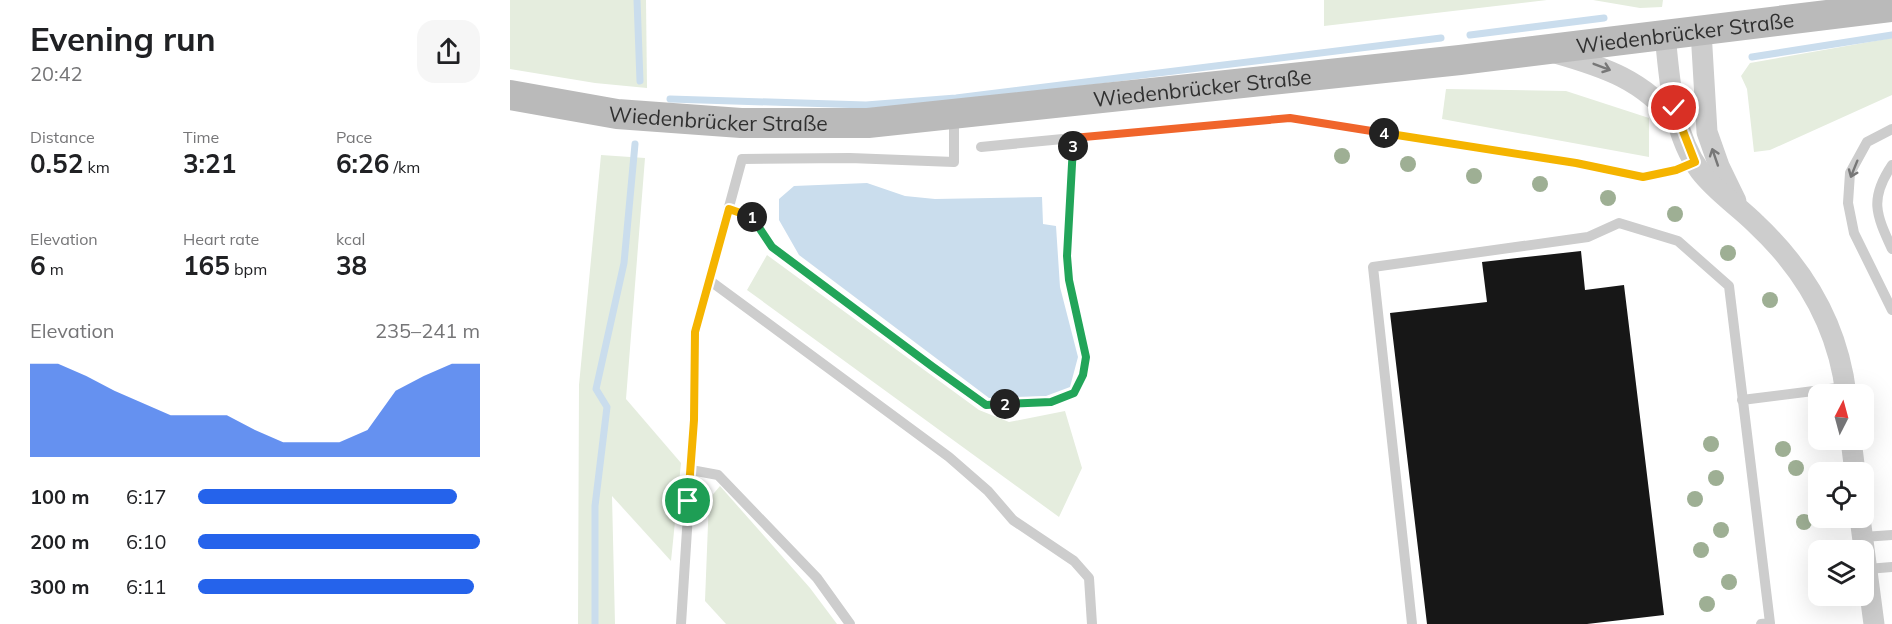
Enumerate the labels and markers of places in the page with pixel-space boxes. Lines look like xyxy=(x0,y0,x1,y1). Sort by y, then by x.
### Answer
pin xyxy=(1648,82,1699,133)
pin: 4 xyxy=(1369,118,1399,148)
pin: 3 xyxy=(1058,131,1088,161)
pin: 1 xyxy=(737,202,767,232)
pin: 2 xyxy=(990,389,1020,419)
pin xyxy=(662,475,713,526)

